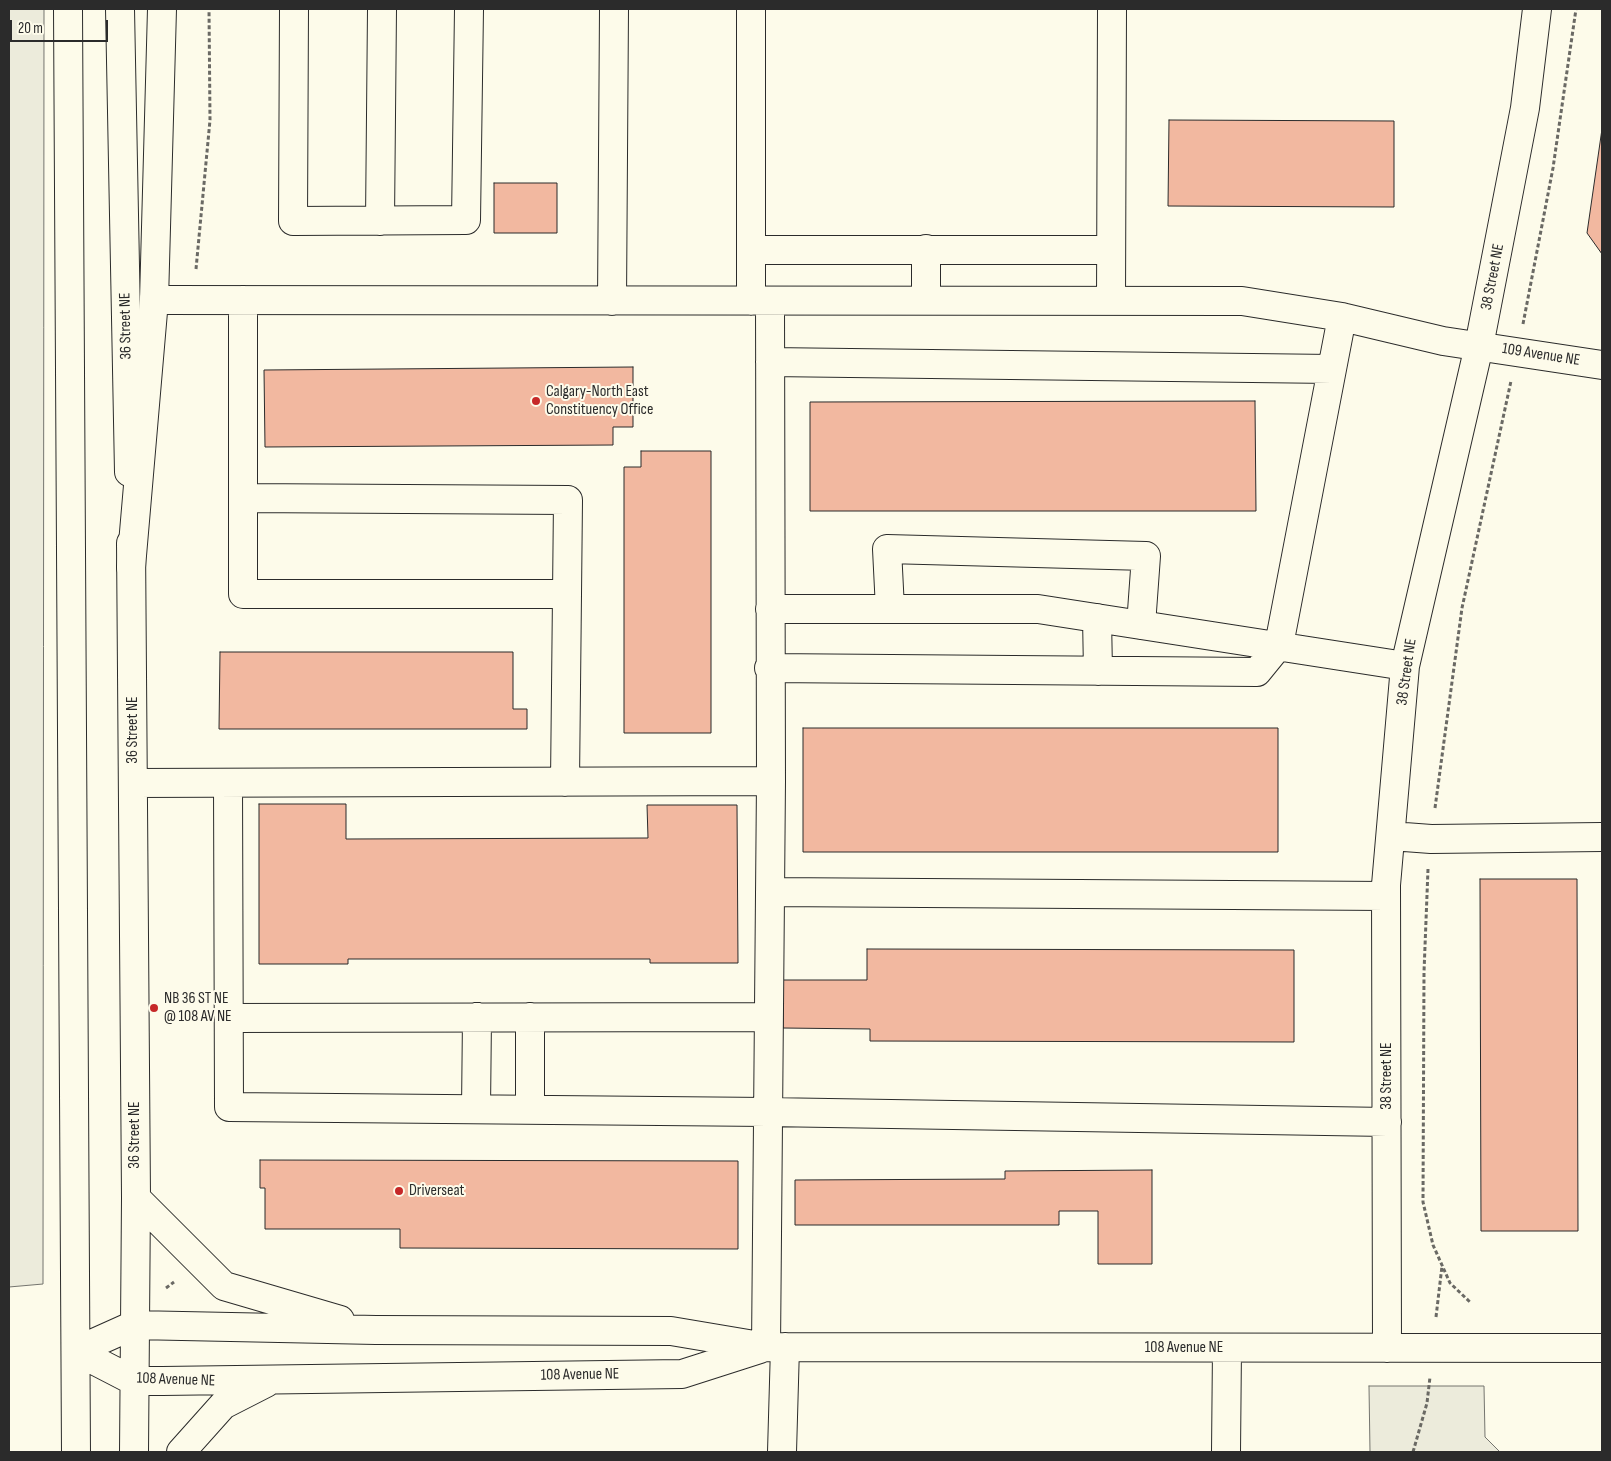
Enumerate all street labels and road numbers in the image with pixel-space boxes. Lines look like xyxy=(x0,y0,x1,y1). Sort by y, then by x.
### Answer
street label: 38 Street NE xyxy=(1477,242,1509,312)
street label: 36 Street NE xyxy=(116,292,136,360)
street label: 109 Avenue NE xyxy=(1501,339,1581,371)
street label: 38 Street NE xyxy=(1393,637,1421,707)
street label: 36 Street NE xyxy=(123,696,143,764)
street label: 38 Street NE xyxy=(1377,1042,1397,1110)
street label: 36 Street NE xyxy=(125,1101,145,1169)
street label: 108 Avenue NE xyxy=(1145,1338,1223,1358)
street label: 108 Avenue NE xyxy=(540,1365,620,1385)
street label: 108 Avenue NE xyxy=(136,1369,216,1391)

